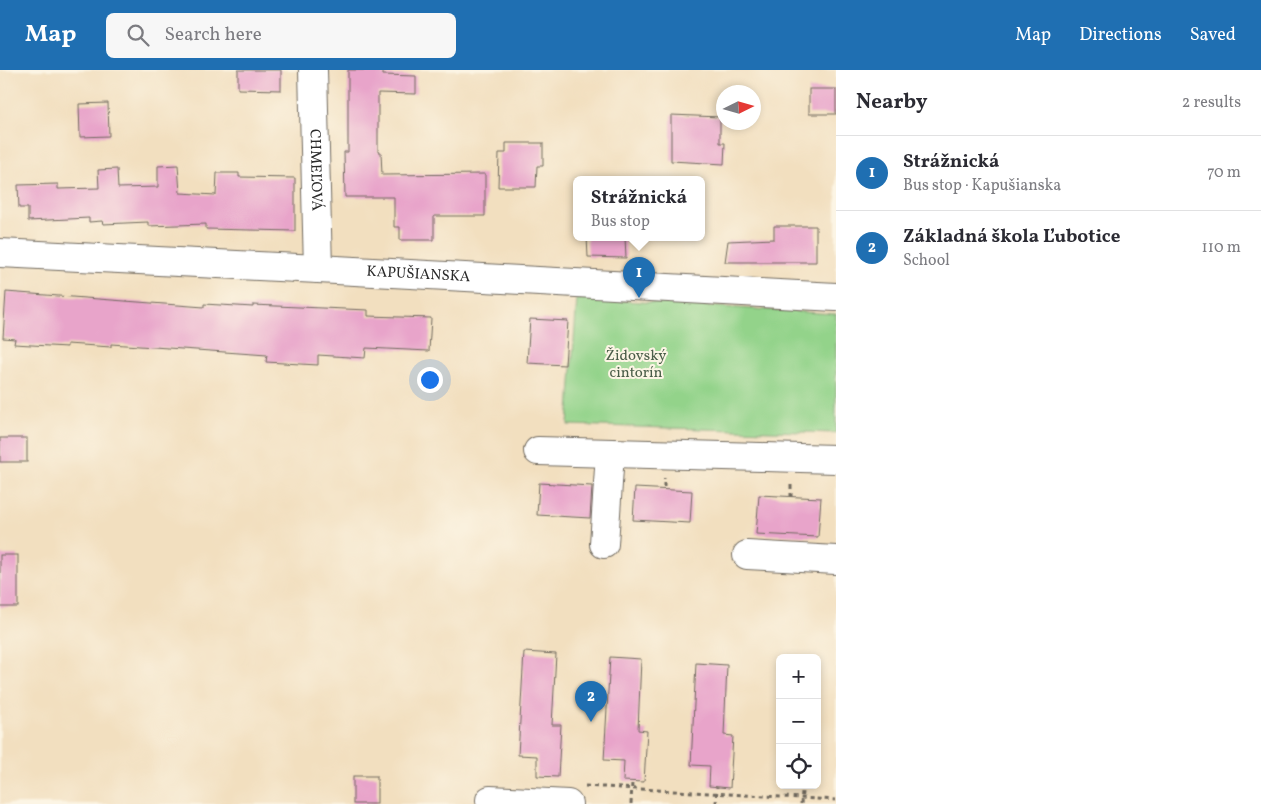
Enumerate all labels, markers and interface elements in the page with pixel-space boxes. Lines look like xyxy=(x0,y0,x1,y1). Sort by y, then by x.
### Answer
search box xyxy=(106,13,456,58)
text: Map xyxy=(25,18,76,52)
icon: search xyxy=(124,21,152,49)
text: Search here xyxy=(164,22,262,48)
text: Map xyxy=(1015,23,1051,48)
text: Directions xyxy=(1079,23,1162,48)
text: Saved xyxy=(1190,23,1236,48)
north arrow xyxy=(716,85,761,130)
text: Nearby xyxy=(856,88,927,117)
text: 2 results xyxy=(1182,92,1241,114)
street label: CHMEĽOVÁ xyxy=(304,129,327,212)
text: Strážnická xyxy=(903,149,999,175)
text: 1 xyxy=(869,162,875,184)
text: 70 m xyxy=(1207,162,1241,184)
text: Bus stop · Kapušianska xyxy=(903,175,1061,197)
popup xyxy=(573,176,705,241)
text: Strážnická xyxy=(591,185,687,211)
text: Bus stop xyxy=(591,211,650,233)
text: Základná škola Ľubotice xyxy=(903,224,1120,250)
text: 2 xyxy=(868,237,876,259)
text: 110 m xyxy=(1202,237,1241,259)
text: School xyxy=(903,250,950,272)
pin: 1 xyxy=(623,257,655,298)
street label: KAPUŠIANSKA xyxy=(366,261,471,288)
park label: Židovský cintorín xyxy=(606,346,666,384)
your location xyxy=(417,367,443,393)
map controls xyxy=(776,654,821,789)
button: + xyxy=(776,654,821,699)
pin: 2 xyxy=(575,681,607,722)
button: − xyxy=(776,699,821,744)
button: locate xyxy=(776,744,821,789)

